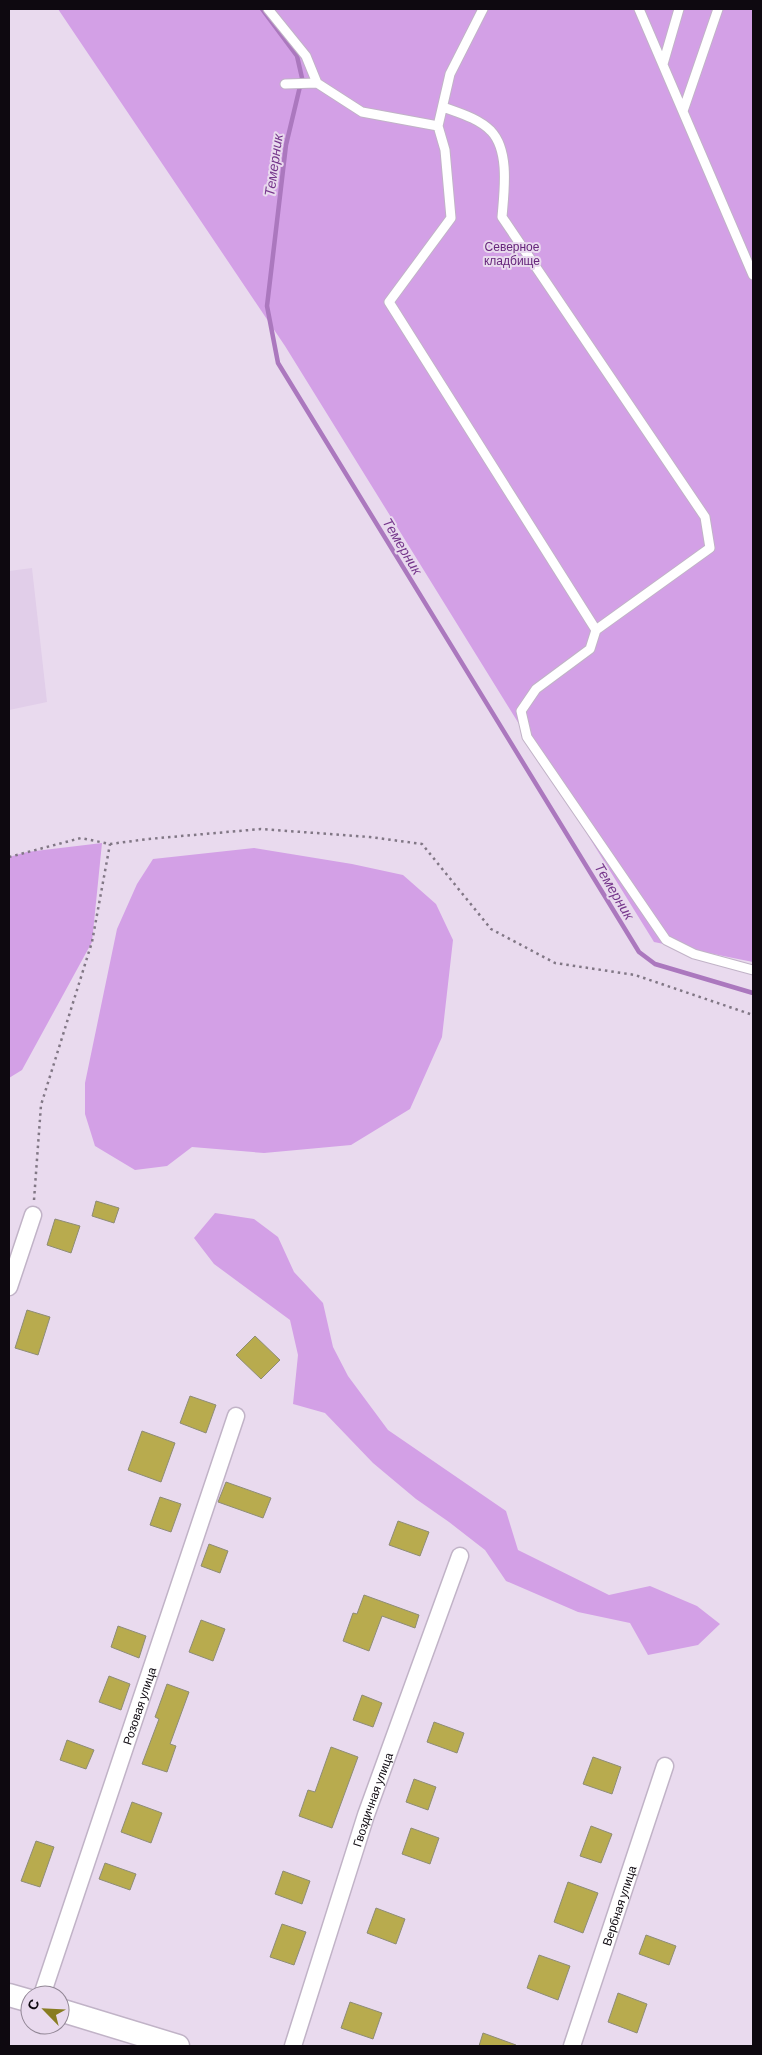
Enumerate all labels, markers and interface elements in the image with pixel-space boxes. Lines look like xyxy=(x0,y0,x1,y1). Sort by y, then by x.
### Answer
water label: Темерник xyxy=(260,131,286,197)
park label: Северное кладбище xyxy=(484,239,540,268)
water label: Темерник xyxy=(379,515,427,579)
water label: Темерник xyxy=(591,860,639,924)
street label: Розовая улица xyxy=(119,1665,158,1746)
street label: Гвоздичная улица xyxy=(349,1750,395,1848)
street label: Вербная улица xyxy=(599,1863,639,1947)
north arrow xyxy=(20,1985,70,2035)
text: С xyxy=(23,1996,42,2013)

